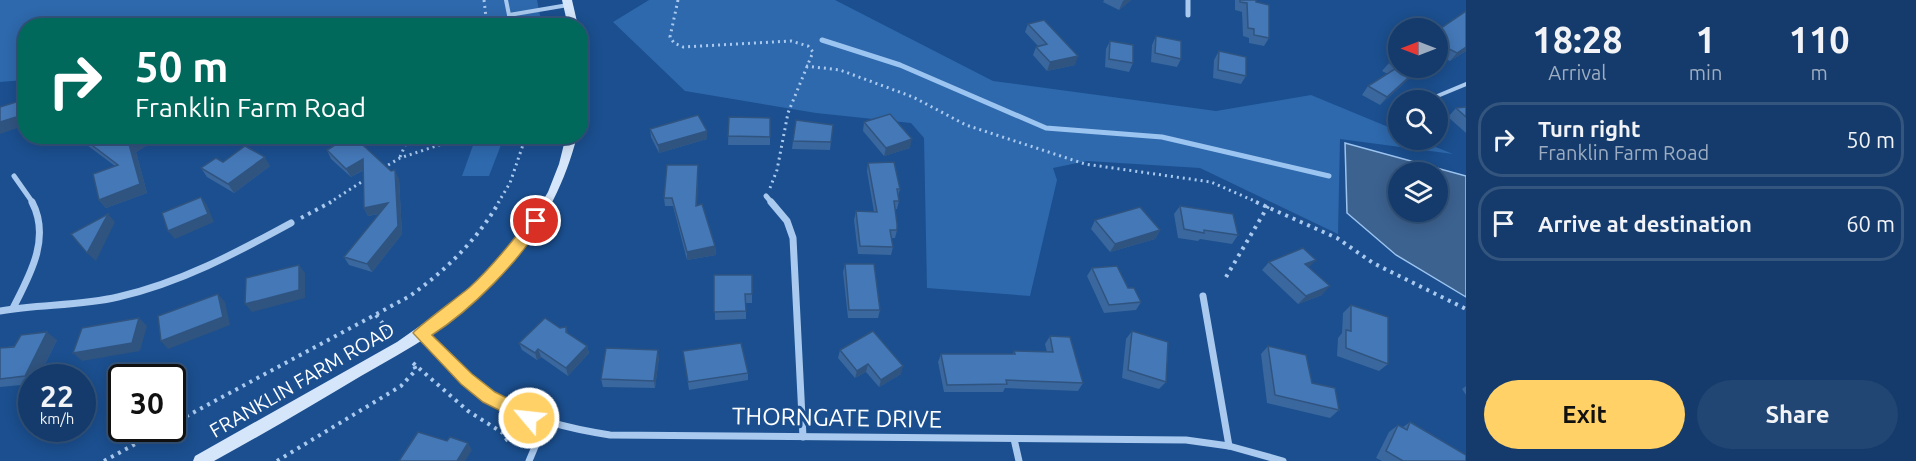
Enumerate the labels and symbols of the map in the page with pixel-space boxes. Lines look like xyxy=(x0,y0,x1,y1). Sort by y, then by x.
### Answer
north arrow xyxy=(1388,18,1448,78)
pin xyxy=(510,195,561,246)
street label: FRANKLIN FARM ROAD xyxy=(205,317,398,442)
speed limit sign: 30 xyxy=(108,364,186,442)
position arrow xyxy=(497,386,561,450)
street label: THORNGATE DRIVE xyxy=(732,402,942,433)

